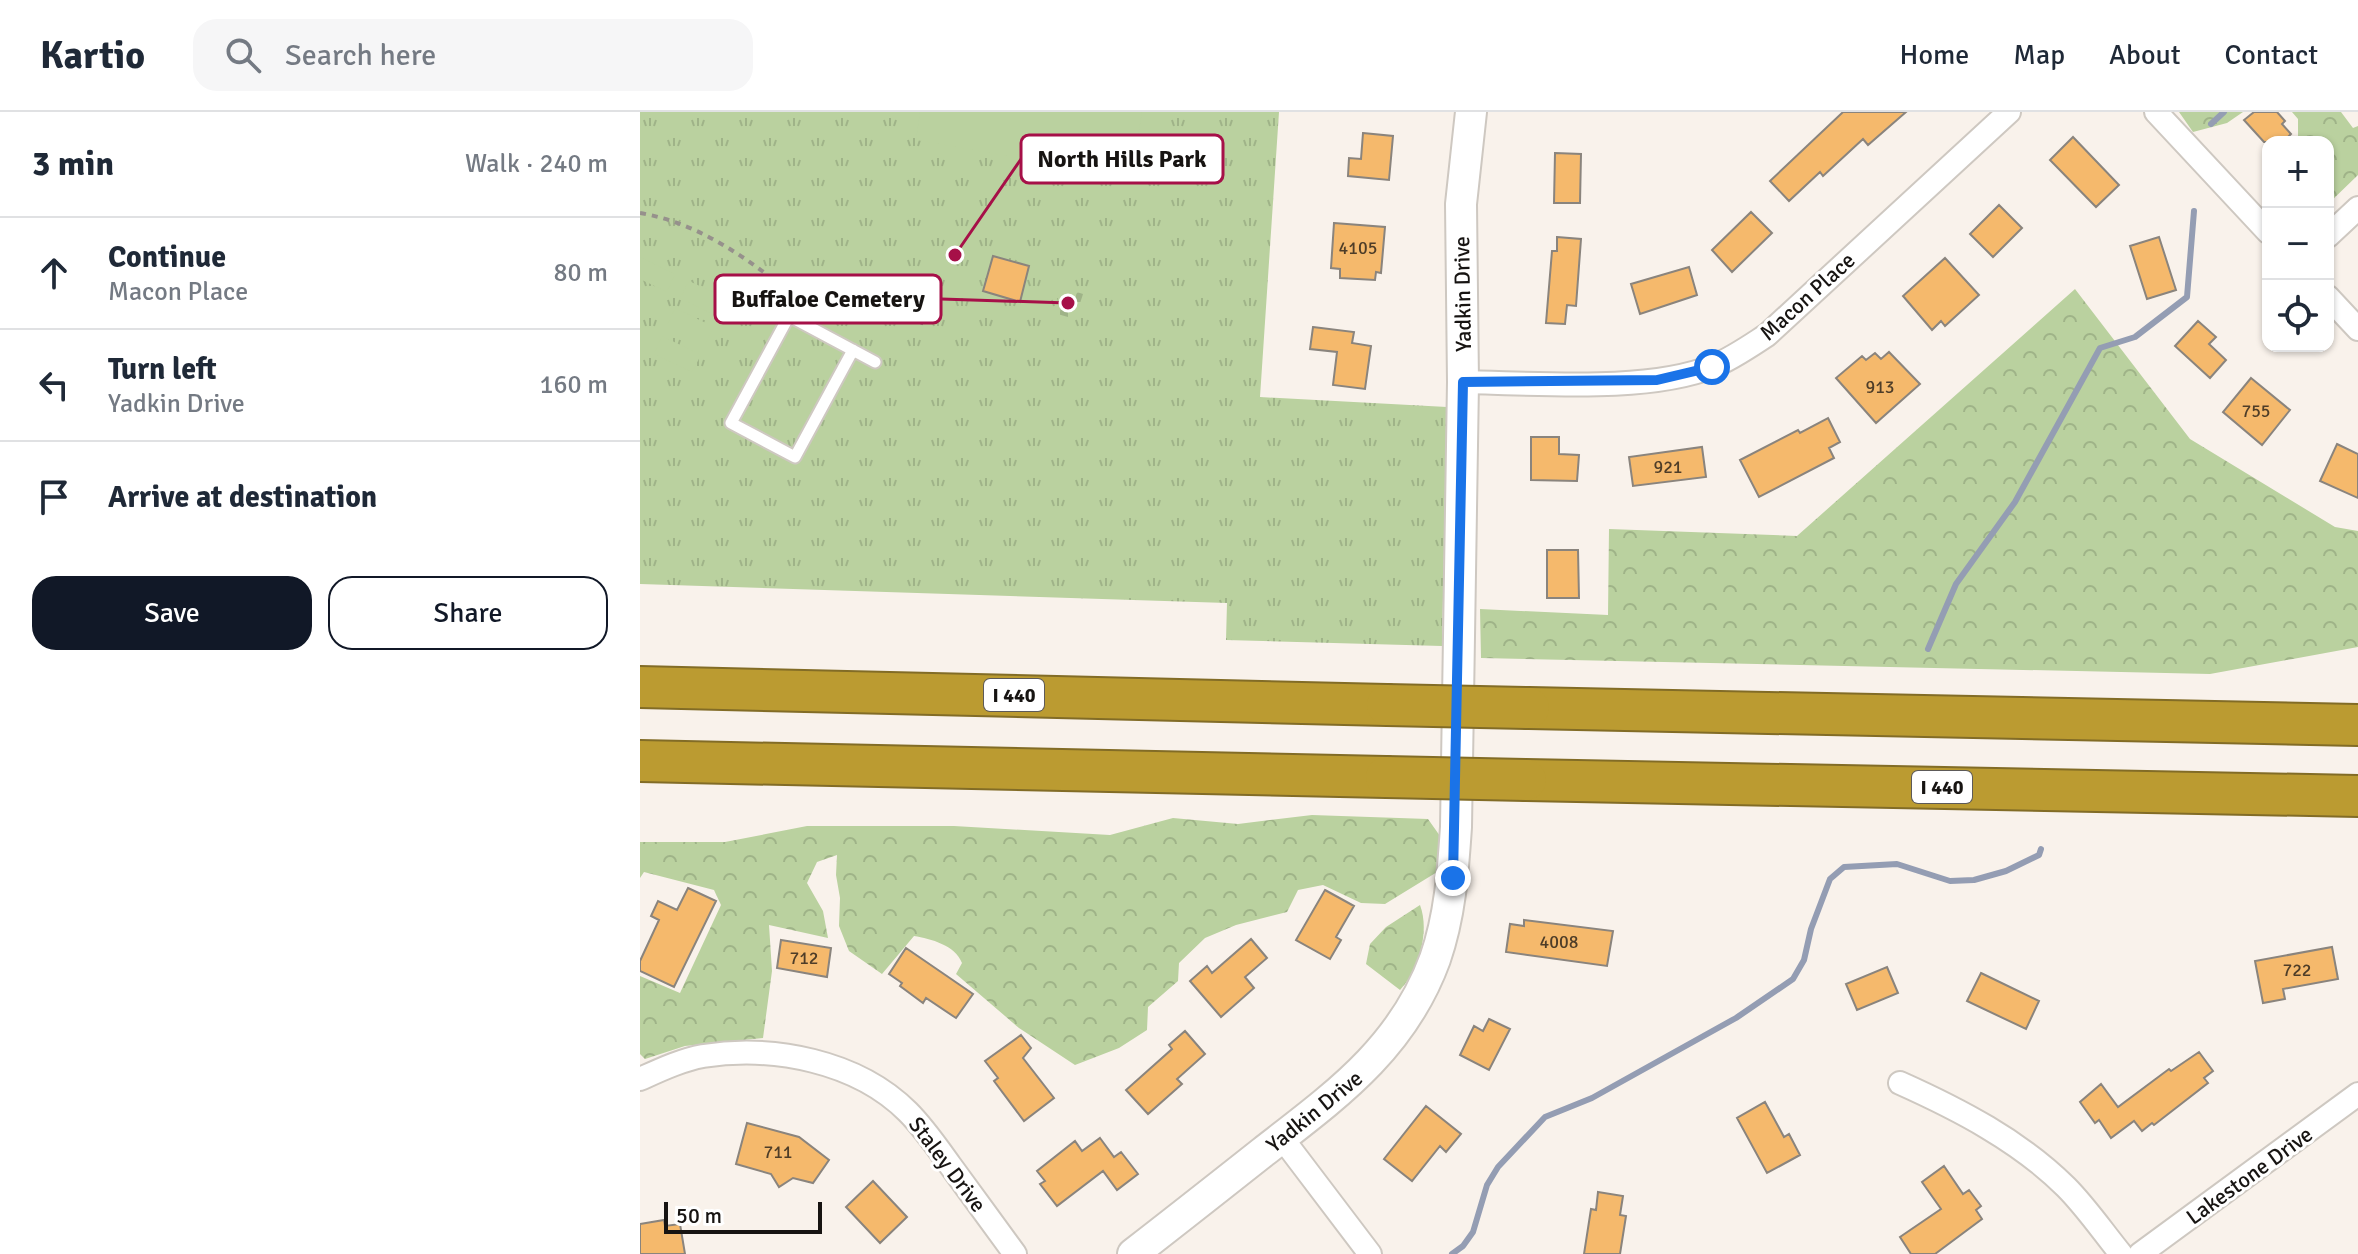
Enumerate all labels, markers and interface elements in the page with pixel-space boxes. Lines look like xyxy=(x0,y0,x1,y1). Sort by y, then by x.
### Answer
search box xyxy=(193,19,753,91)
text: Kartio xyxy=(40,32,145,79)
icon: search xyxy=(221,33,265,77)
text: Search here xyxy=(285,37,436,74)
text: Home xyxy=(1900,38,1969,72)
text: Map xyxy=(2013,38,2065,72)
text: About xyxy=(2109,38,2181,72)
text: Contact xyxy=(2225,38,2318,72)
callout: North Hills Park xyxy=(1021,135,1223,183)
map controls xyxy=(2262,136,2334,352)
button: + xyxy=(2262,136,2334,208)
text: 3 min xyxy=(32,143,114,185)
text: North Hills Park xyxy=(1037,144,1207,174)
text: Walk · 240 m xyxy=(465,148,608,180)
button: − xyxy=(2262,208,2334,280)
street label: Yadkin Drive xyxy=(1448,236,1477,352)
house number: 4105 xyxy=(1339,237,1377,259)
text: Continue xyxy=(108,239,226,276)
street label: Macon Place xyxy=(1754,247,1860,346)
icon: ahead xyxy=(32,251,76,295)
text: 80 m xyxy=(553,257,608,289)
callout: Buffaloe Cemetery xyxy=(715,275,941,323)
text: Macon Place xyxy=(108,276,248,308)
button: locate xyxy=(2262,280,2334,352)
text: Buffaloe Cemetery xyxy=(731,284,925,314)
route start xyxy=(1694,349,1730,385)
text: Turn left xyxy=(108,351,217,388)
icon: left xyxy=(32,363,76,407)
text: 160 m xyxy=(539,369,608,401)
house number: 913 xyxy=(1865,376,1895,398)
text: Yadkin Drive xyxy=(108,388,245,420)
house number: 755 xyxy=(2241,400,2271,422)
house number: 921 xyxy=(1653,456,1683,478)
icon: arrive xyxy=(32,475,76,519)
text: Arrive at destination xyxy=(108,479,377,516)
button: Save xyxy=(32,576,312,650)
button: Share xyxy=(328,576,608,650)
road number: I 440 xyxy=(984,679,1044,711)
road number: I 440 xyxy=(1912,771,1972,803)
route end xyxy=(1435,860,1471,896)
house number: 4008 xyxy=(1540,931,1578,953)
house number: 712 xyxy=(789,947,819,969)
house number: 722 xyxy=(2282,959,2312,981)
street label: Yadkin Drive xyxy=(1261,1064,1368,1158)
street label: Staley Drive xyxy=(903,1111,992,1217)
street label: Lakestone Drive xyxy=(2181,1120,2318,1230)
house number: 711 xyxy=(763,1141,793,1163)
scale bar xyxy=(664,1198,822,1234)
text: 50 m xyxy=(676,1202,722,1229)

